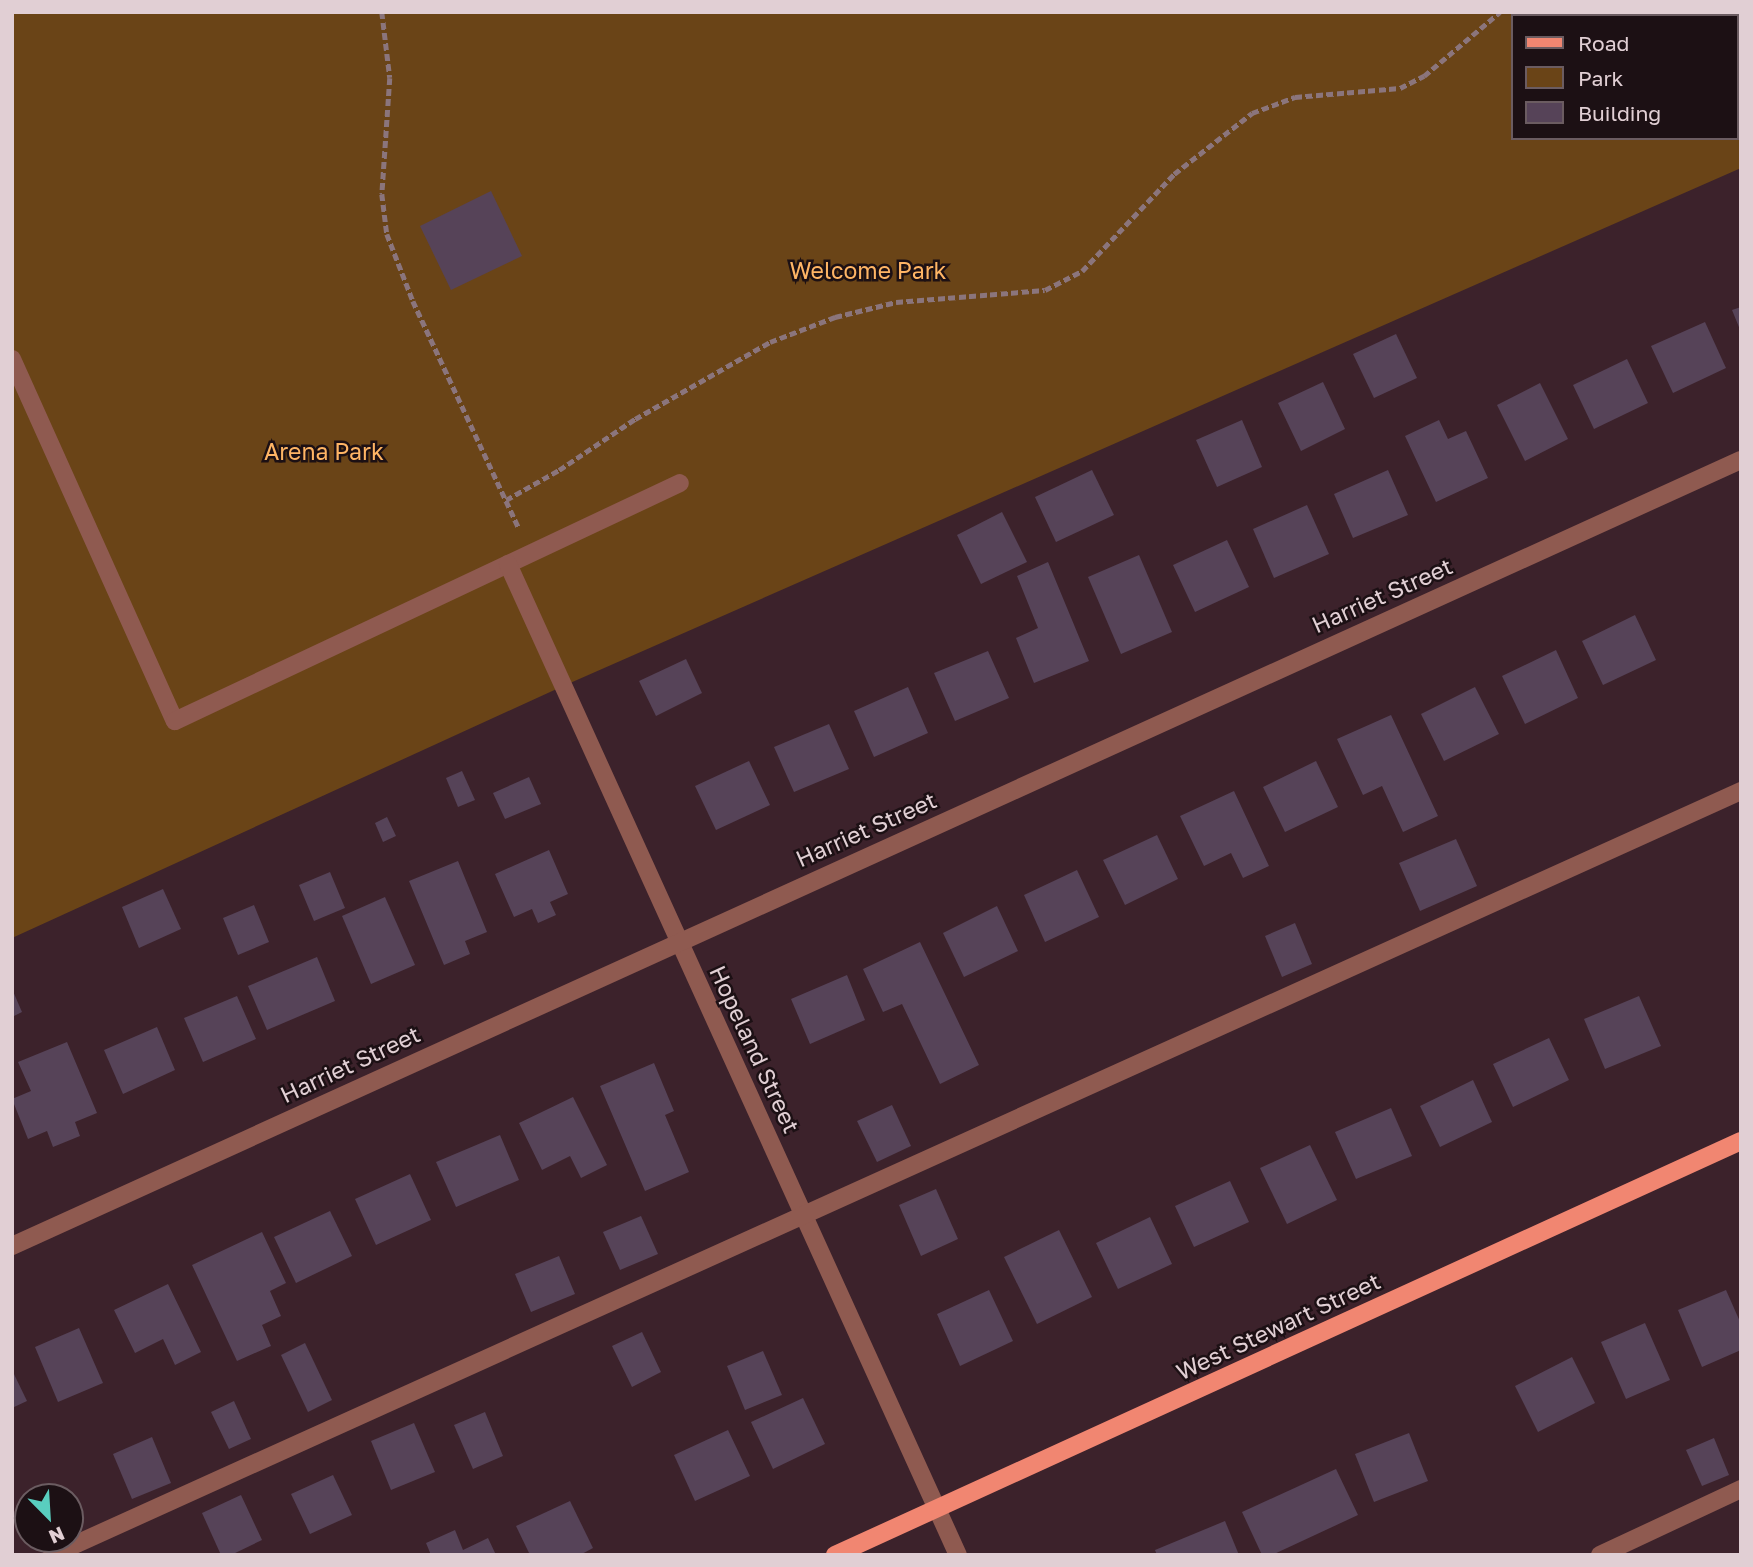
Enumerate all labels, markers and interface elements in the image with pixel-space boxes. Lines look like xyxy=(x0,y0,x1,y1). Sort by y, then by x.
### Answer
legend xyxy=(1512,14,1739,140)
text: Road xyxy=(1578,30,1629,56)
text: Park xyxy=(1578,65,1623,91)
text: Building xyxy=(1578,100,1661,126)
park label: Welcome Park xyxy=(789,256,947,284)
park label: Arena Park xyxy=(264,437,384,465)
street label: Harriet Street xyxy=(1307,552,1457,638)
street label: Harriet Street xyxy=(791,786,941,872)
street label: Hopeland Street xyxy=(704,961,806,1137)
street label: Harriet Street xyxy=(276,1020,424,1108)
street label: West Stewart Street xyxy=(1172,1267,1384,1385)
north arrow xyxy=(14,1483,84,1553)
text: N xyxy=(46,1522,68,1549)

